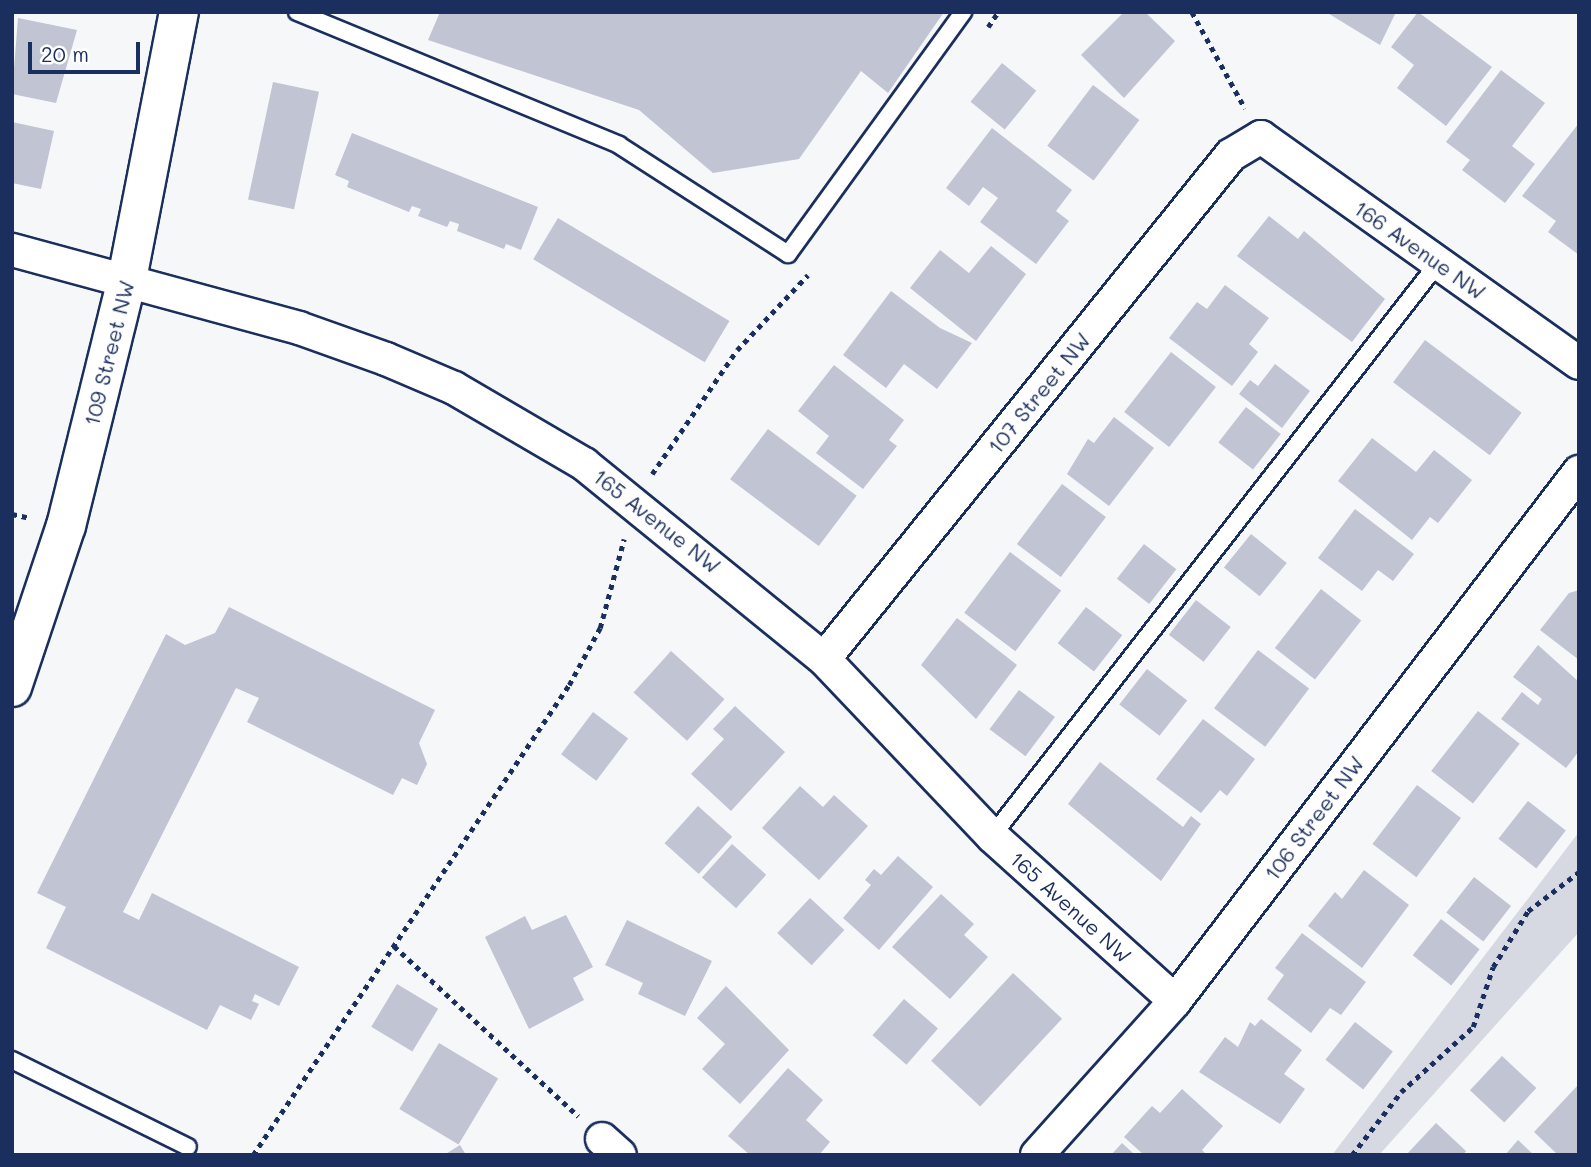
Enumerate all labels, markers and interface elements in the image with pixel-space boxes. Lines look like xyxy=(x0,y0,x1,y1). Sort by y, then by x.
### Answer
scale bar xyxy=(32,28,144,72)
text: 20 m xyxy=(41,40,89,67)
street label: 166 Avenue NW xyxy=(1349,195,1491,305)
street label: 109 Street NW xyxy=(79,278,139,428)
street label: 107 Street NW xyxy=(983,327,1095,459)
street label: 165 Avenue NW xyxy=(588,464,726,578)
street label: 106 Street NW xyxy=(1259,751,1369,885)
street label: 165 Avenue NW xyxy=(1005,846,1137,968)

